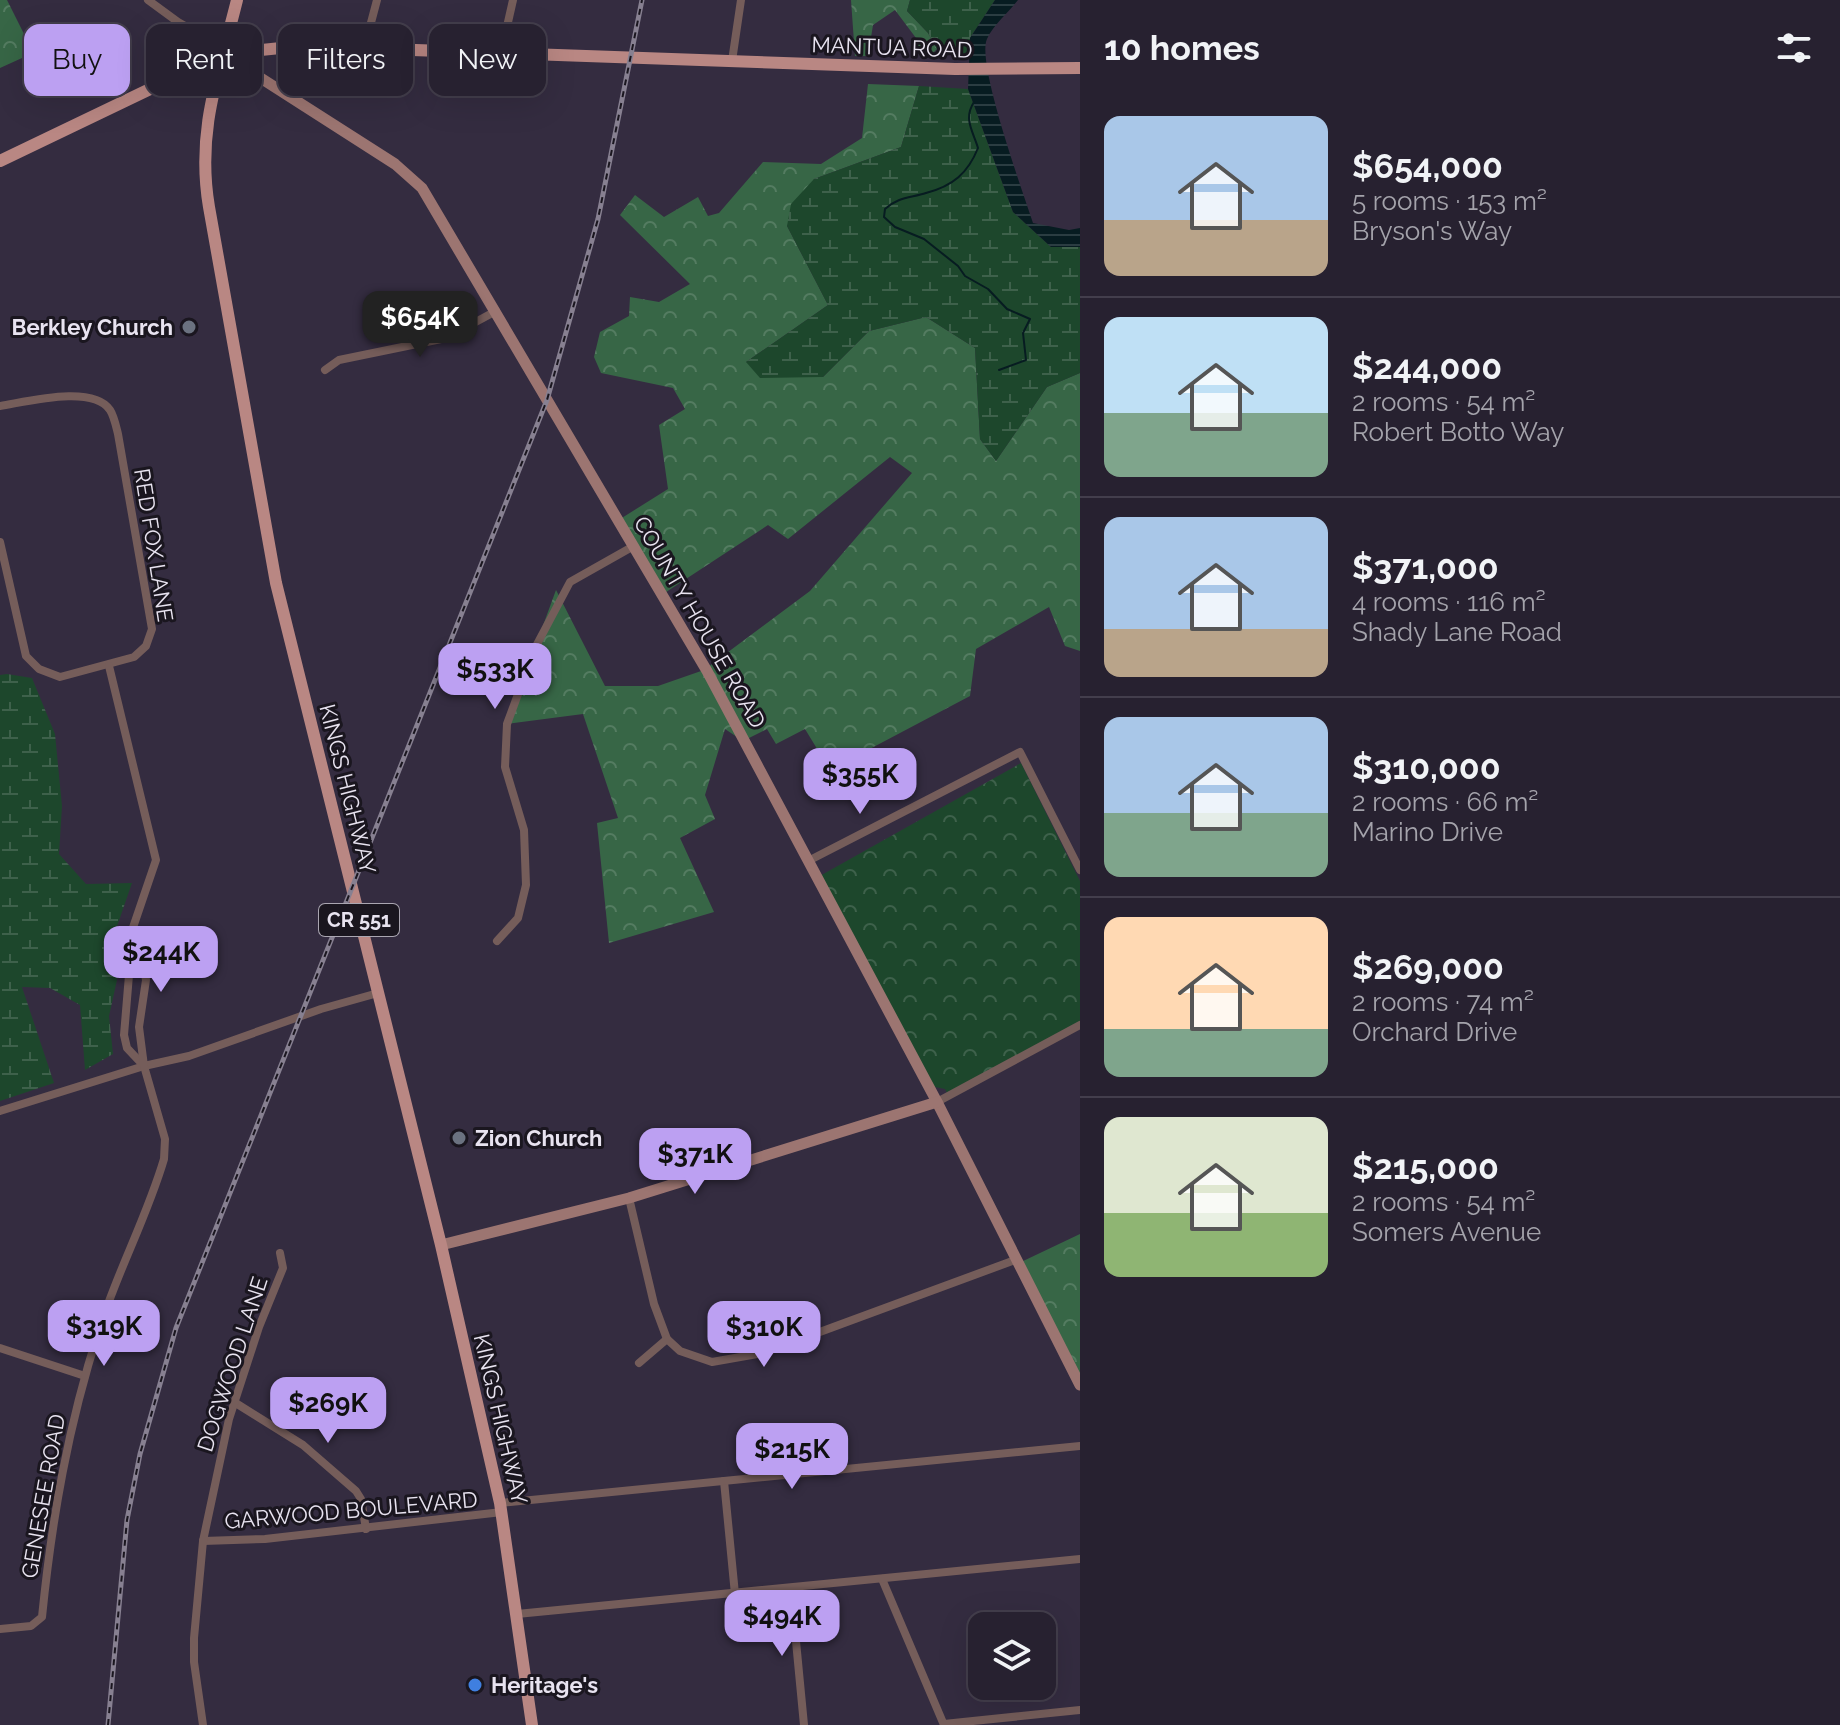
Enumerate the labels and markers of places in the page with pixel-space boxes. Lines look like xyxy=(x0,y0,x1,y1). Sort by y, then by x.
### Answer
pin: $654K xyxy=(364,291,476,359)
place label: Berkley Church xyxy=(11,314,173,340)
marker: Berkley Church xyxy=(180,318,198,336)
pin: $533K xyxy=(439,643,551,711)
pin: $355K xyxy=(804,748,916,816)
pin: $244K xyxy=(105,926,217,994)
place label: Zion Church xyxy=(475,1125,602,1151)
pin: $371K xyxy=(639,1128,751,1196)
marker: Zion Church xyxy=(450,1129,468,1147)
pin: $319K xyxy=(48,1300,160,1368)
pin: $310K xyxy=(708,1301,820,1369)
pin: $269K xyxy=(272,1377,384,1445)
pin: $215K xyxy=(736,1423,848,1491)
pin: $494K xyxy=(726,1590,838,1658)
place label: Heritage's xyxy=(491,1672,598,1698)
marker: Heritage's xyxy=(466,1676,484,1694)

